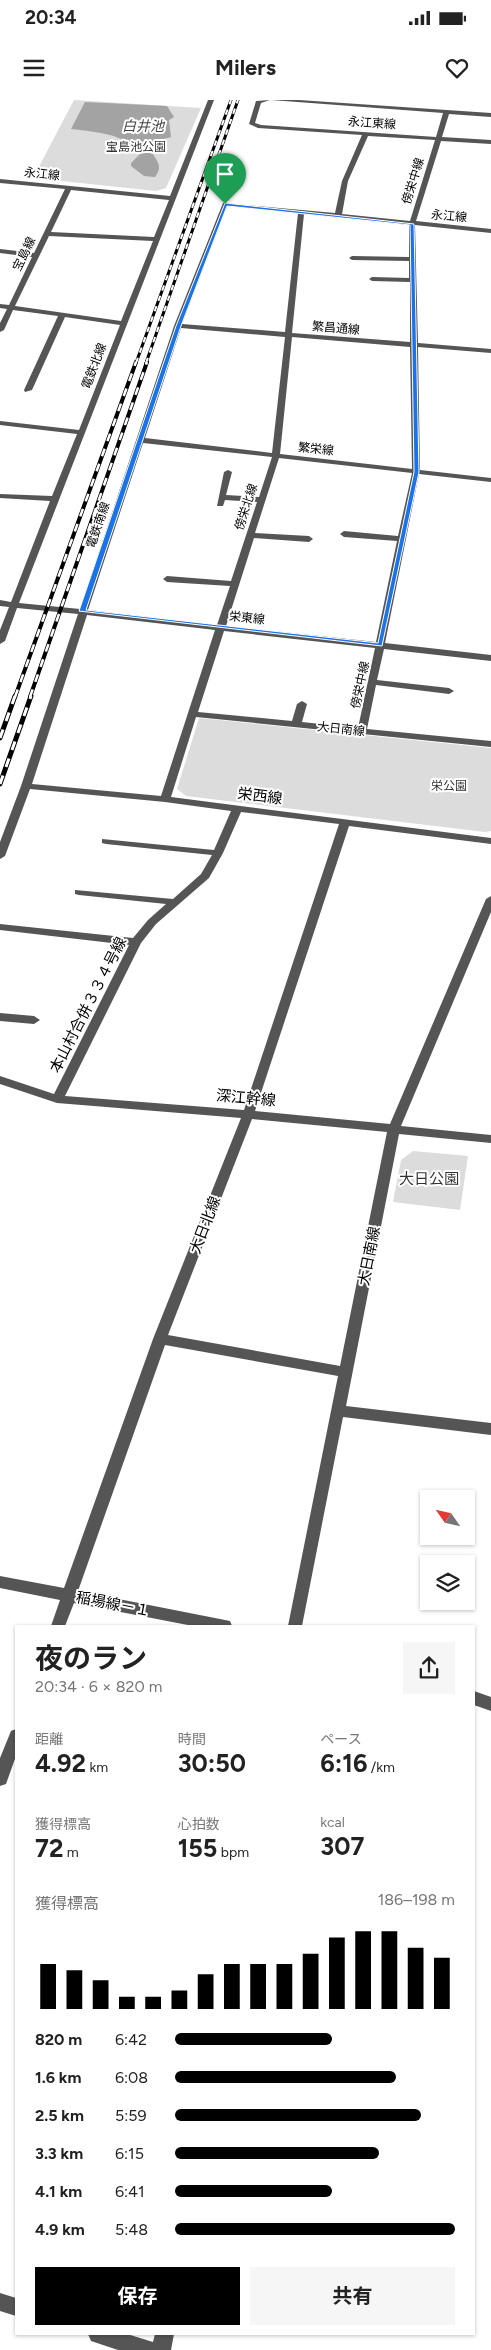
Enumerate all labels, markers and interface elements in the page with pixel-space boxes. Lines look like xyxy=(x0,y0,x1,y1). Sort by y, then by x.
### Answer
text: 20:34 xyxy=(25,6,77,29)
icon: menu xyxy=(20,54,48,82)
text: Milers xyxy=(215,54,276,81)
icon: heart xyxy=(443,54,471,82)
street label: 永江東線 xyxy=(348,114,396,132)
water label: 白井池 xyxy=(122,118,166,135)
park label: 宝島池公園 xyxy=(106,140,166,154)
pin xyxy=(204,153,246,204)
street label: 傍栄中線 xyxy=(399,156,427,206)
icon: arrive xyxy=(211,160,239,188)
street label: 永江線 xyxy=(23,165,61,183)
street label: 永江線 xyxy=(430,207,468,225)
street label: 宝島線 xyxy=(10,235,38,273)
street label: 繁昌通線 xyxy=(311,319,361,337)
street label: 電鉄北線 xyxy=(79,341,109,391)
street label: 繁栄線 xyxy=(297,440,335,458)
street label: 傍栄北線 xyxy=(232,482,260,532)
street label: 電鉄南線 xyxy=(84,500,112,550)
street label: 栄東線 xyxy=(228,609,266,627)
street label: 傍栄中線 xyxy=(348,660,372,710)
street label: 大日南線 xyxy=(316,720,366,738)
park label: 栄公園 xyxy=(431,779,467,793)
street label: 栄西線 xyxy=(237,784,283,808)
street label: 本山村合併３３４号線 xyxy=(46,934,130,1076)
street label: 深江幹線 xyxy=(215,1086,277,1110)
park label: 大日公園 xyxy=(399,1170,459,1188)
street label: 大日北線 xyxy=(186,1194,224,1256)
street label: 大日南線 xyxy=(354,1225,384,1287)
north arrow xyxy=(420,1490,475,1545)
map controls xyxy=(420,1490,475,1610)
button: layers xyxy=(420,1555,475,1610)
street label: 稲場線－１ xyxy=(74,1588,152,1620)
text: 夜のラン xyxy=(35,1641,147,1675)
button: share xyxy=(403,1642,455,1694)
text: 20:34 · 6 × 820 m xyxy=(35,1677,162,1696)
text: 距離 xyxy=(35,1731,63,1748)
text: 時間 xyxy=(178,1731,206,1748)
text: ペース xyxy=(320,1731,362,1748)
text: 4.92 xyxy=(35,1748,86,1778)
text: 30:50 xyxy=(178,1748,246,1778)
text: 6:16 xyxy=(320,1748,367,1778)
text: km xyxy=(86,1759,108,1776)
text: /km xyxy=(367,1759,395,1776)
text: kcal xyxy=(320,1814,345,1831)
text: 獲得標高 xyxy=(35,1816,91,1833)
text: 心拍数 xyxy=(178,1816,220,1833)
text: 307 xyxy=(320,1831,364,1861)
text: 72 xyxy=(35,1833,63,1863)
text: 155 xyxy=(178,1833,217,1863)
text: m xyxy=(63,1844,79,1861)
text: bpm xyxy=(217,1844,249,1861)
text: 186–198 m xyxy=(378,1890,455,1909)
text: 獲得標高 xyxy=(35,1894,99,1913)
text: 820 m xyxy=(35,2030,82,2049)
text: 6:42 xyxy=(115,2030,147,2049)
text: 1.6 km xyxy=(35,2068,81,2087)
text: 6:08 xyxy=(115,2068,148,2087)
text: 2.5 km xyxy=(35,2106,84,2125)
text: 5:59 xyxy=(115,2106,147,2125)
text: 3.3 km xyxy=(35,2144,83,2163)
text: 6:15 xyxy=(115,2144,144,2163)
text: 4.1 km xyxy=(35,2182,82,2201)
text: 6:41 xyxy=(115,2182,145,2201)
text: 4.9 km xyxy=(35,2220,85,2239)
text: 5:48 xyxy=(115,2220,148,2239)
button: 保存 xyxy=(35,2267,240,2325)
button: 共有 xyxy=(250,2267,455,2325)

